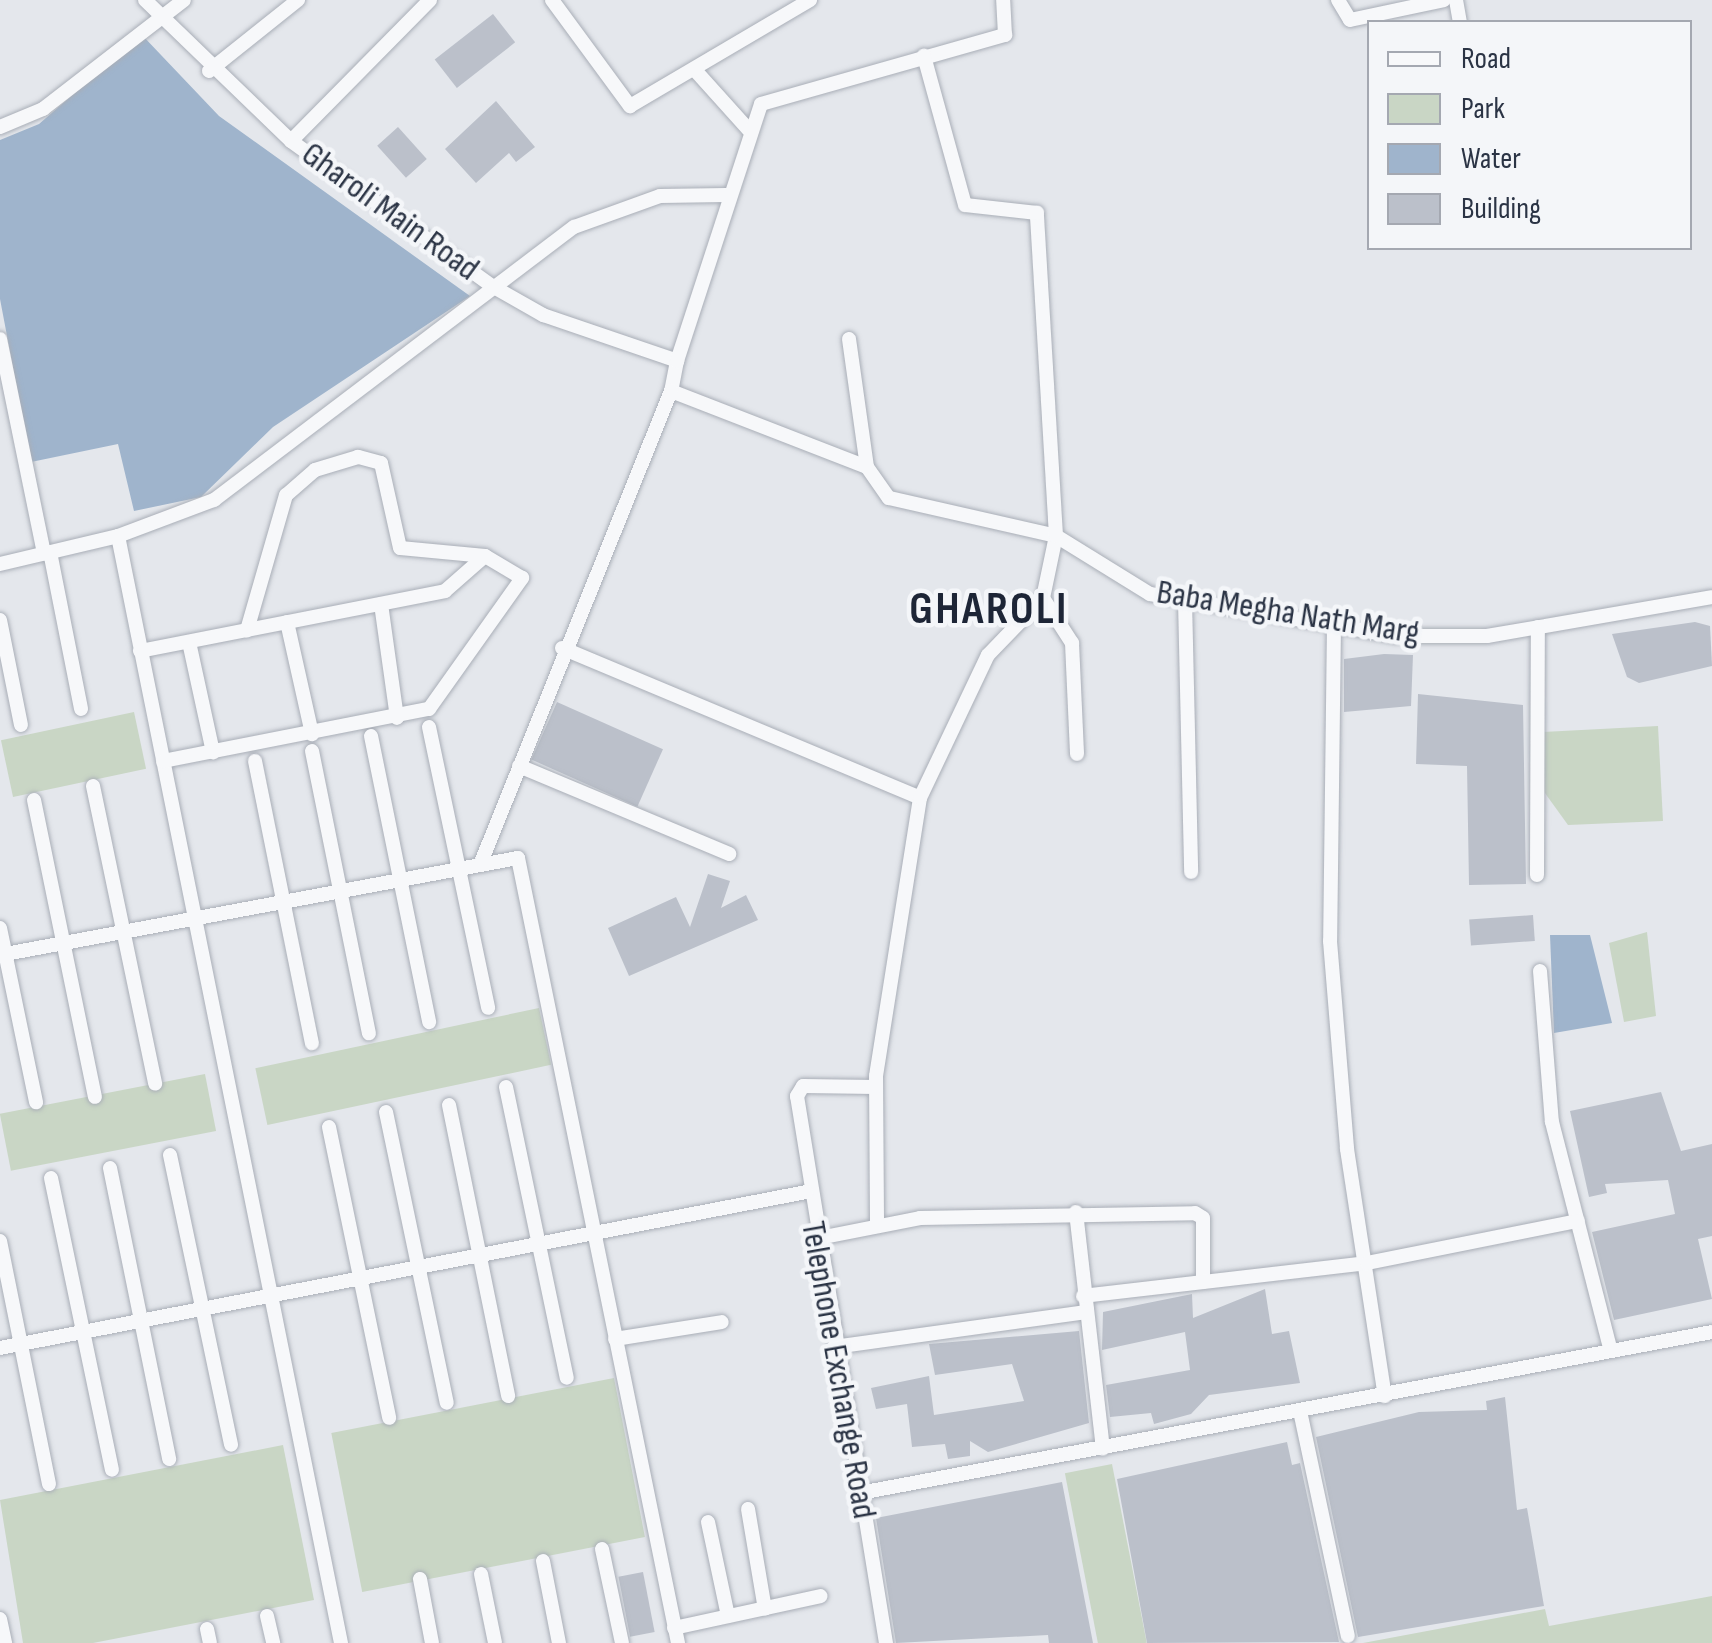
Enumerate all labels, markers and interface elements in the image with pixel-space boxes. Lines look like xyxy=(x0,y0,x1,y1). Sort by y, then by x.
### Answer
legend xyxy=(1367,20,1692,250)
text: Road xyxy=(1461,41,1511,77)
text: Park xyxy=(1461,91,1505,127)
street label: Gharoli Main Road xyxy=(293,134,487,290)
text: Water xyxy=(1461,141,1521,177)
text: Building xyxy=(1461,191,1541,227)
street label: Baba Megha Nath Marg xyxy=(1154,571,1422,655)
district label: GHAROLI xyxy=(909,583,1069,637)
street label: Telephone Exchange Road xyxy=(791,1218,885,1522)

